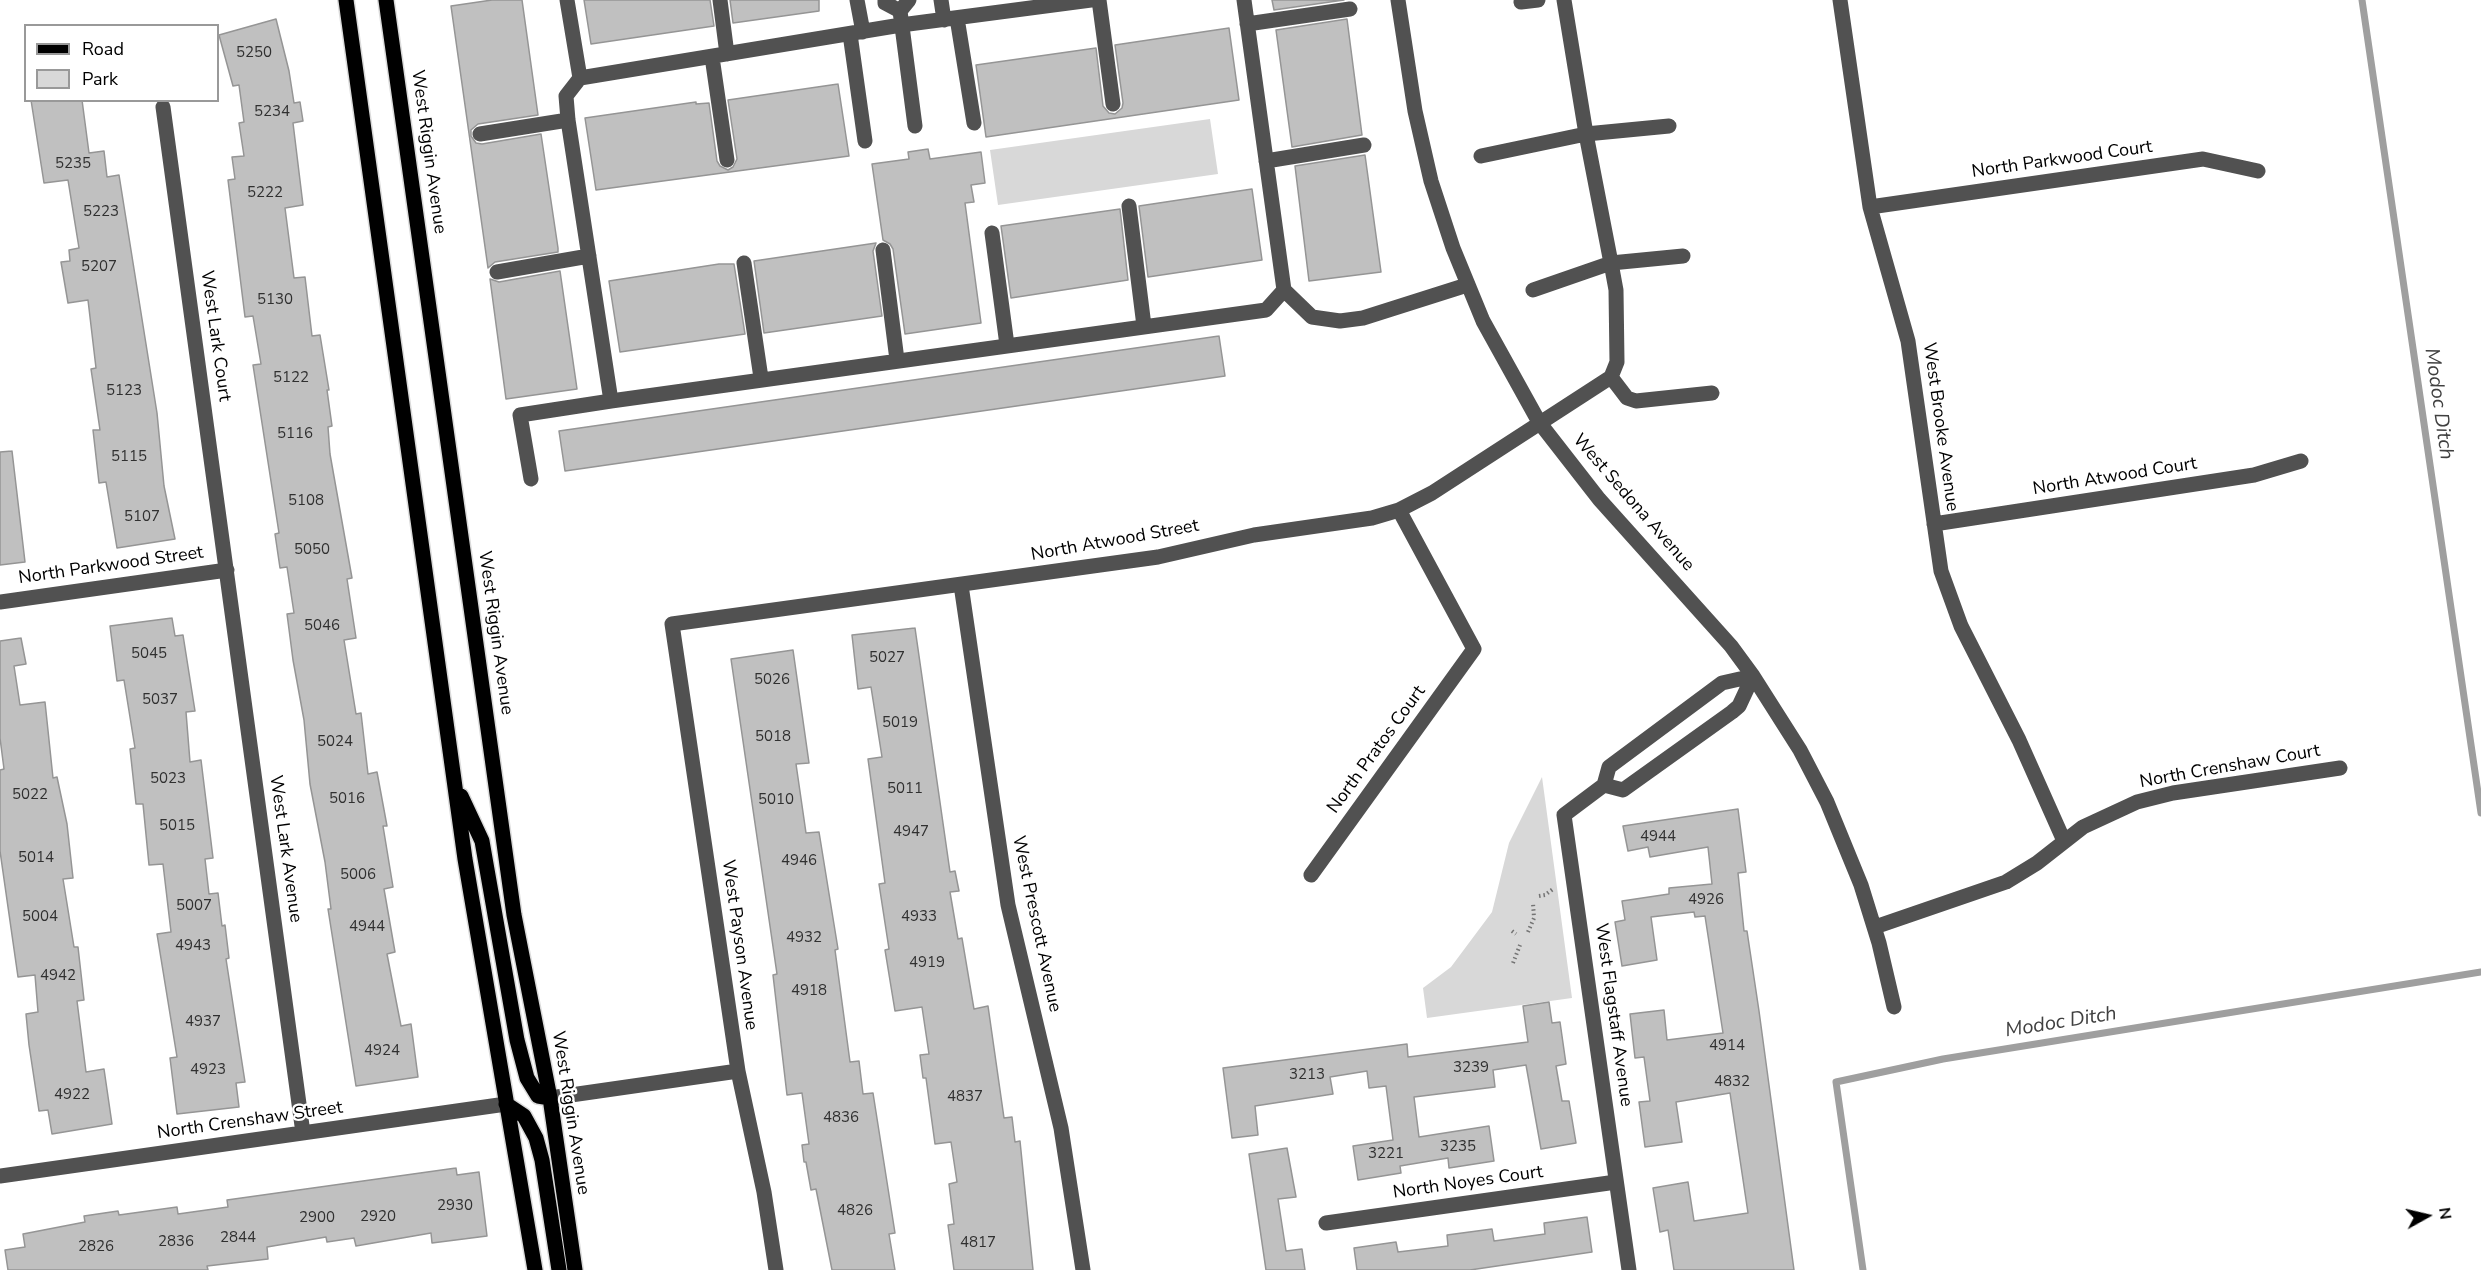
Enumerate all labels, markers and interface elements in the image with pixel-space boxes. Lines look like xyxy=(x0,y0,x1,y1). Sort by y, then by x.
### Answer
legend xyxy=(24,24,219,102)
text: Road xyxy=(82,37,124,61)
house number: 5250 xyxy=(236,44,272,62)
text: Park xyxy=(82,67,118,91)
street label: West Riggin Avenue xyxy=(406,69,450,235)
house number: 5234 xyxy=(254,103,290,121)
street label: North Parkwood Court xyxy=(1970,137,2154,183)
house number: 5235 xyxy=(55,155,91,173)
house number: 5222 xyxy=(247,184,283,202)
house number: 5223 xyxy=(83,203,119,221)
house number: 5207 xyxy=(81,258,117,276)
street label: West Lark Court xyxy=(195,269,235,403)
house number: 5130 xyxy=(257,291,293,309)
street label: West Brooke Avenue xyxy=(1917,341,1963,513)
water label: Modoc Ditch xyxy=(2418,347,2458,461)
house number: 5122 xyxy=(273,369,309,387)
house number: 5123 xyxy=(106,382,142,400)
house number: 5116 xyxy=(277,425,313,443)
street label: West Sedona Avenue xyxy=(1568,430,1698,576)
house number: 5115 xyxy=(111,448,147,466)
street label: North Atwood Court xyxy=(2031,453,2199,501)
house number: 5108 xyxy=(288,492,324,510)
house number: 5107 xyxy=(124,508,160,526)
street label: North Atwood Street xyxy=(1029,516,1201,566)
house number: 5050 xyxy=(294,541,330,559)
street label: North Parkwood Street xyxy=(17,542,205,590)
street label: West Riggin Avenue xyxy=(473,550,517,716)
house number: 5046 xyxy=(304,617,340,635)
house number: 5045 xyxy=(131,645,167,663)
house number: 5027 xyxy=(869,649,905,667)
house number: 5026 xyxy=(754,671,790,689)
street label: North Pratos Court xyxy=(1323,682,1431,818)
house number: 5037 xyxy=(142,691,178,709)
house number: 5019 xyxy=(882,714,918,732)
house number: 5018 xyxy=(755,728,791,746)
house number: 5024 xyxy=(317,733,353,751)
street label: North Crenshaw Court xyxy=(2138,741,2322,793)
house number: 5023 xyxy=(150,770,186,788)
street label: West Lark Avenue xyxy=(264,774,306,924)
house number: 5011 xyxy=(887,780,923,798)
house number: 5022 xyxy=(12,786,48,804)
house number: 5016 xyxy=(329,790,365,808)
house number: 5010 xyxy=(758,791,794,809)
house number: 5015 xyxy=(159,817,195,835)
house number: 4947 xyxy=(893,823,929,841)
house number: 4944 xyxy=(1640,828,1676,846)
street label: West Prescott Avenue xyxy=(1007,834,1065,1014)
house number: 5014 xyxy=(18,849,54,867)
house number: 4946 xyxy=(781,852,817,870)
street label: West Payson Avenue xyxy=(716,858,762,1032)
house number: 5006 xyxy=(340,866,376,884)
house number: 4926 xyxy=(1688,891,1724,909)
house number: 5007 xyxy=(176,897,212,915)
house number: 5004 xyxy=(22,908,58,926)
house number: 4933 xyxy=(901,908,937,926)
house number: 4944 xyxy=(349,918,385,936)
street label: West Flagstaff Avenue xyxy=(1589,922,1637,1108)
house number: 4932 xyxy=(786,929,822,947)
house number: 4943 xyxy=(175,937,211,955)
house number: 4919 xyxy=(909,954,945,972)
house number: 4942 xyxy=(40,967,76,985)
house number: 4918 xyxy=(791,982,827,1000)
water label: Modoc Ditch xyxy=(2004,1002,2118,1044)
house number: 4937 xyxy=(185,1013,221,1031)
street label: West Riggin Avenue xyxy=(546,1030,594,1196)
house number: 4914 xyxy=(1709,1037,1745,1055)
house number: 4924 xyxy=(364,1042,400,1060)
house number: 3239 xyxy=(1453,1059,1489,1077)
house number: 4923 xyxy=(190,1061,226,1079)
house number: 3213 xyxy=(1289,1066,1325,1084)
house number: 4832 xyxy=(1714,1073,1750,1091)
house number: 4922 xyxy=(54,1086,90,1104)
house number: 4837 xyxy=(947,1088,983,1106)
street label: North Crenshaw Street xyxy=(156,1097,344,1145)
house number: 4836 xyxy=(823,1109,859,1127)
house number: 3235 xyxy=(1440,1138,1476,1156)
house number: 3221 xyxy=(1368,1145,1404,1163)
street label: North Noyes Court xyxy=(1392,1162,1544,1204)
north arrow xyxy=(2397,1186,2457,1246)
house number: 2930 xyxy=(437,1197,473,1215)
house number: 4826 xyxy=(837,1202,873,1220)
text: N xyxy=(2433,1206,2457,1221)
house number: 2920 xyxy=(360,1208,396,1226)
house number: 2900 xyxy=(299,1209,335,1227)
house number: 2844 xyxy=(220,1229,256,1247)
house number: 2836 xyxy=(158,1233,194,1251)
house number: 4817 xyxy=(960,1234,996,1252)
house number: 2826 xyxy=(78,1238,114,1256)

